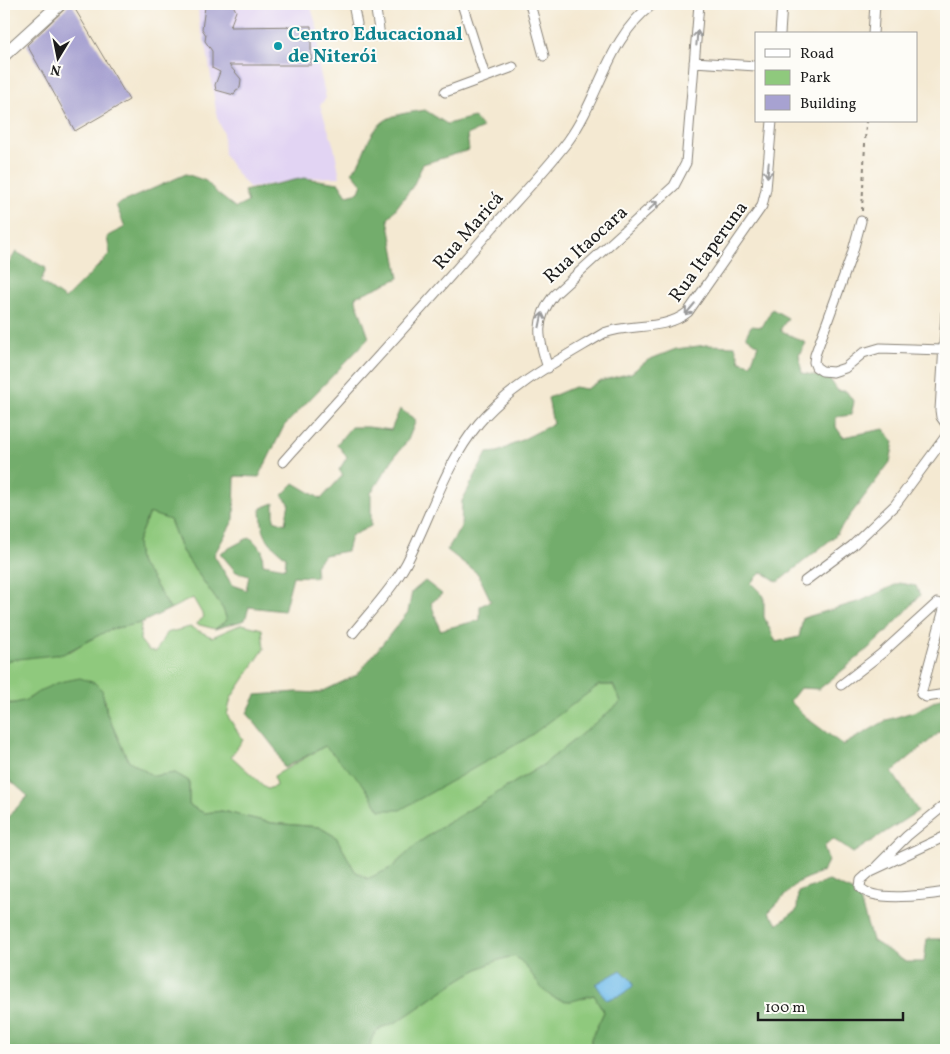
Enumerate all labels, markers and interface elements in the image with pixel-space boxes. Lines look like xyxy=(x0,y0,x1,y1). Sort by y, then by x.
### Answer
place label: Centro Educacional de Niterói xyxy=(288,22,463,70)
one-way arrow xyxy=(692,31,701,47)
north arrow xyxy=(32,32,82,82)
legend xyxy=(755,32,918,122)
marker: Centro Educacional de Niterói xyxy=(272,40,284,52)
text: Road xyxy=(800,44,834,65)
text: N xyxy=(49,59,63,80)
text: Park xyxy=(800,68,831,89)
text: Building xyxy=(800,94,857,115)
one-way arrow xyxy=(763,162,773,178)
street label: Rua Maricá xyxy=(428,186,510,276)
street label: Rua Itaperuna xyxy=(663,196,755,308)
street label: Rua Itaocara xyxy=(538,200,634,290)
one-way arrow xyxy=(646,200,659,212)
one-way arrow xyxy=(685,302,696,315)
one-way arrow xyxy=(537,313,547,329)
scale bar xyxy=(758,989,902,1021)
text: 100 m xyxy=(765,998,805,1019)

